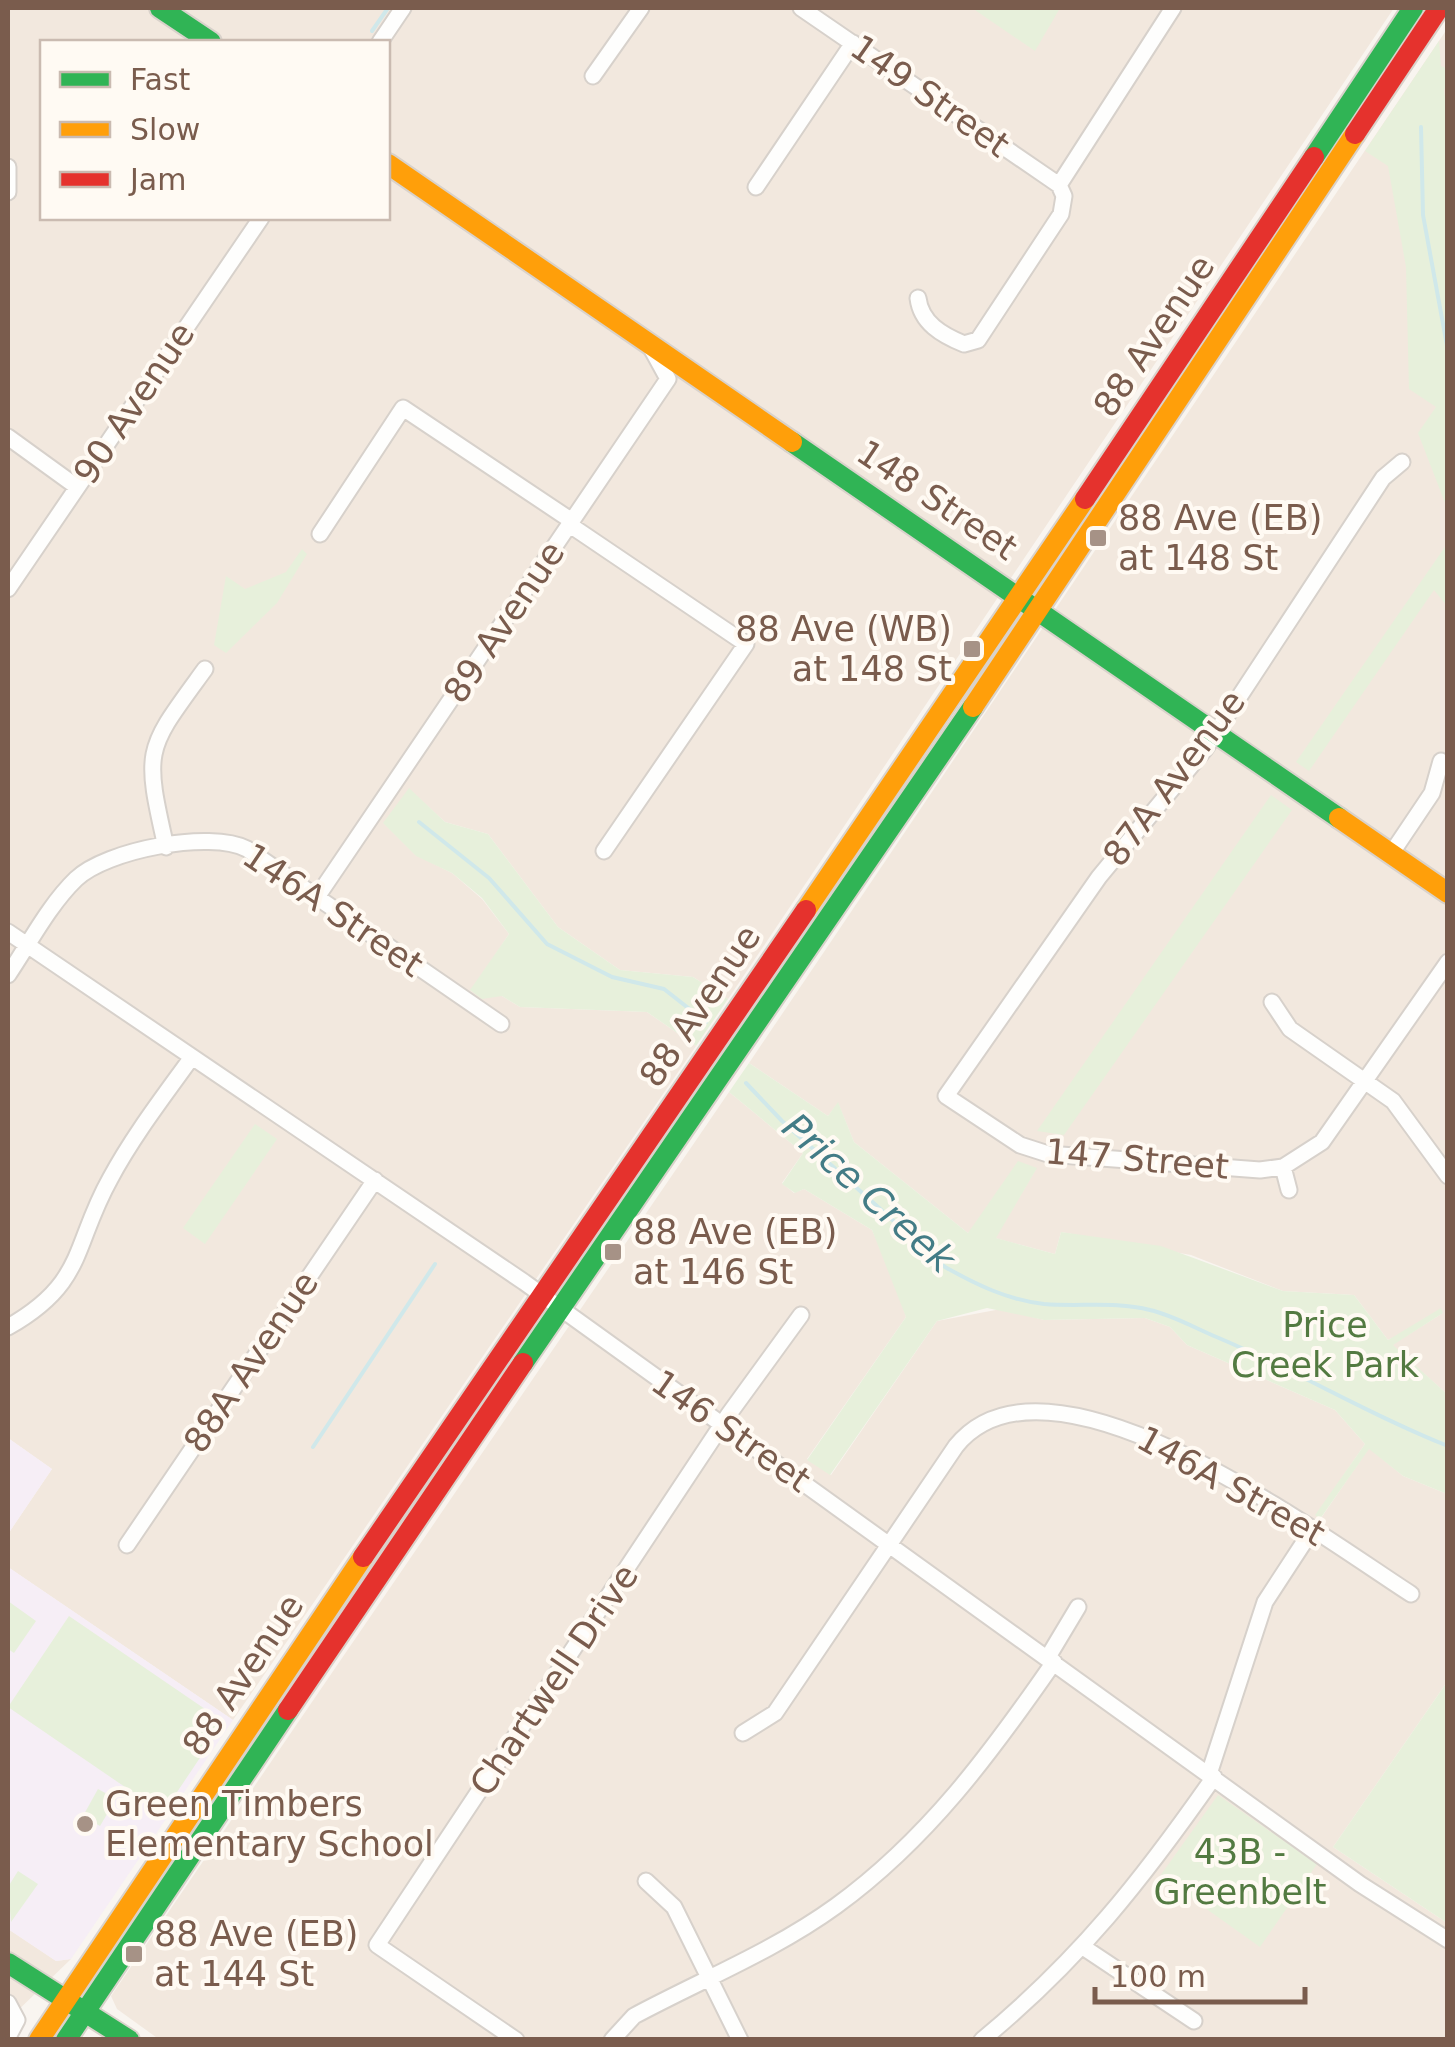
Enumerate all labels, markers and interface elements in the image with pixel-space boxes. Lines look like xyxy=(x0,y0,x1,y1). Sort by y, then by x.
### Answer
street label: 149 Street xyxy=(843,27,1017,165)
legend xyxy=(40,40,390,220)
text: Fast xyxy=(130,62,191,97)
text: Slow xyxy=(130,112,200,147)
text: Jam xyxy=(128,162,186,197)
street label: 88 Avenue xyxy=(1085,248,1223,424)
street label: 90 Avenue xyxy=(65,315,203,491)
street label: 148 Street xyxy=(849,432,1025,568)
place label: 88 Ave (EB) at 148 St xyxy=(1118,498,1322,578)
marker: 88 Ave (EB) at 148 St xyxy=(1087,527,1109,549)
street label: 89 Avenue xyxy=(435,534,573,710)
place label: 88 Ave (WB) at 148 St xyxy=(735,609,952,689)
marker: 88 Ave (WB) at 148 St xyxy=(961,638,983,660)
street label: 87A Avenue xyxy=(1095,682,1253,874)
street label: 146A Street xyxy=(235,835,431,985)
street label: 88 Avenue xyxy=(631,918,769,1094)
water label: Price Creek xyxy=(774,1104,966,1283)
street label: 147 Street xyxy=(1043,1131,1231,1187)
place label: 88 Ave (EB) at 146 St xyxy=(633,1212,837,1292)
marker: 88 Ave (EB) at 146 St xyxy=(602,1241,624,1263)
street label: 88A Avenue xyxy=(176,1264,326,1460)
park label: Price Creek Park xyxy=(1231,1305,1420,1385)
street label: 146 Street xyxy=(644,1362,818,1500)
street label: 146A Street xyxy=(1130,1418,1332,1554)
street label: Chartwell Drive xyxy=(462,1557,646,1803)
street label: 88 Avenue xyxy=(174,1587,312,1763)
place label: Green Timbers Elementary School xyxy=(105,1784,434,1864)
marker: Green Timbers Elementary School xyxy=(74,1813,96,1835)
park label: 43B - Greenbelt xyxy=(1153,1832,1327,1912)
place label: 88 Ave (EB) at 144 St xyxy=(154,1914,358,1994)
scale bar xyxy=(1095,1942,1305,2004)
marker: 88 Ave (EB) at 144 St xyxy=(123,1943,145,1965)
text: 100 m xyxy=(1110,1959,1206,1994)

